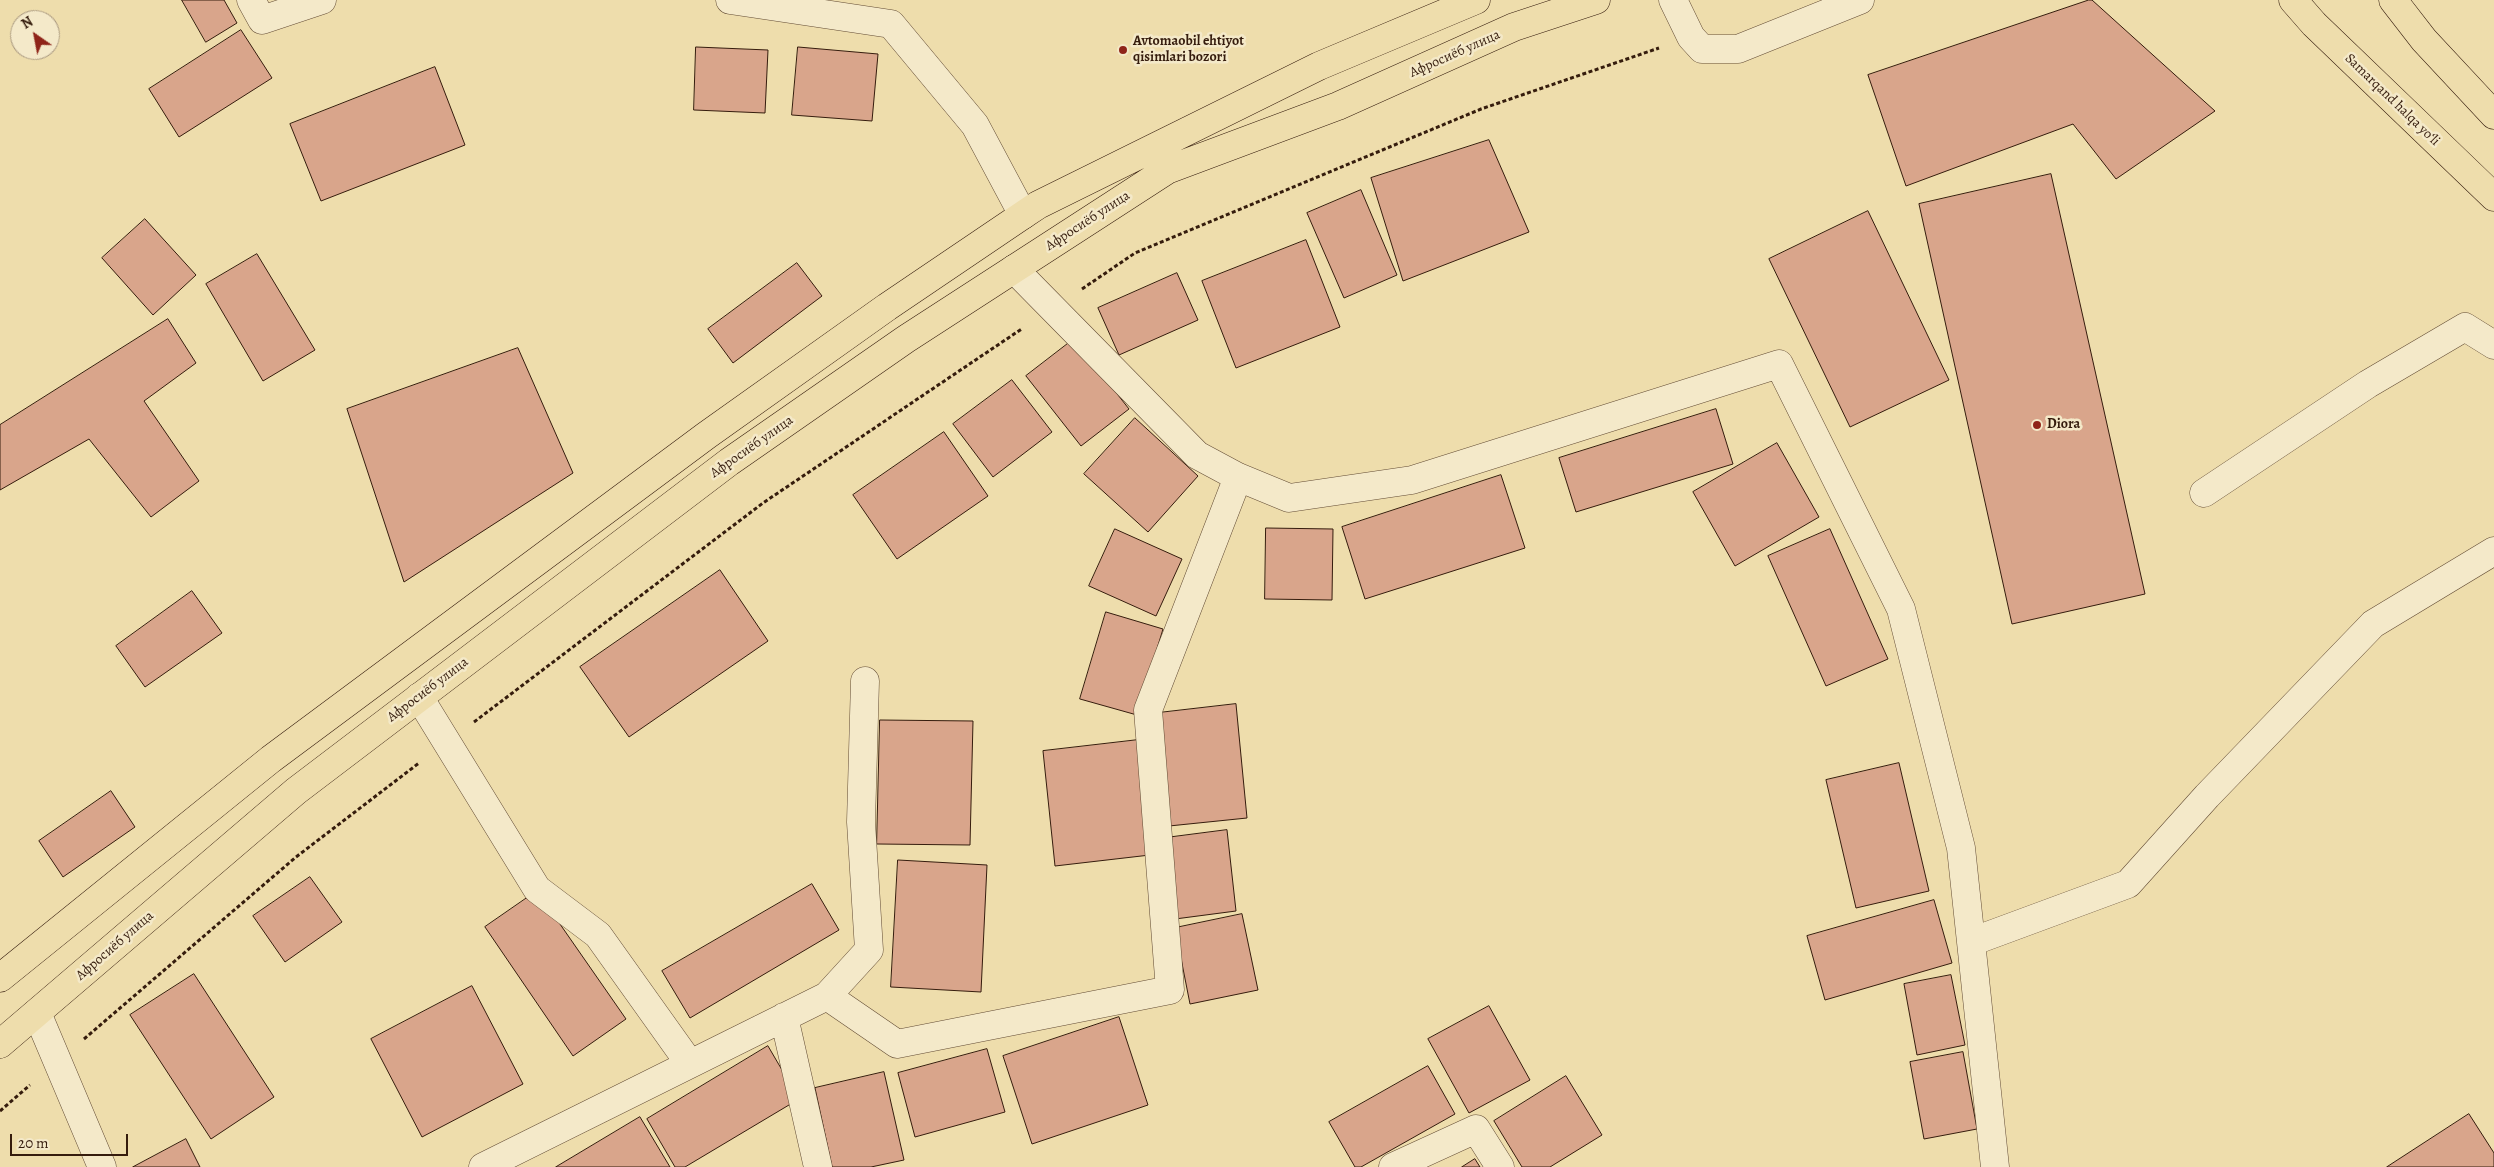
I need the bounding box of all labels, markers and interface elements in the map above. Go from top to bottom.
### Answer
north arrow [10,10,60,60]
text: N [18,12,37,34]
street label: Афросиёб улица [1407,27,1503,81]
place label: Avtomaobil ehtiyot qisimlari bozori [1133,34,1244,66]
marker: Avtomaobil ehtiyot qisimlari bozori [1117,44,1129,56]
street label: Samarqand halqa yoʻli [2341,50,2443,150]
street label: Афросиёб улица [1043,187,1133,255]
street label: Афросиёб улица [707,412,797,482]
place label: Diora [2047,417,2080,433]
marker: Diora [2031,419,2043,431]
street label: Афросиёб улица [384,654,472,726]
street label: Афросиёб улица [73,908,157,984]
scale bar [12,1124,130,1156]
text: 20 m [18,1133,49,1153]

